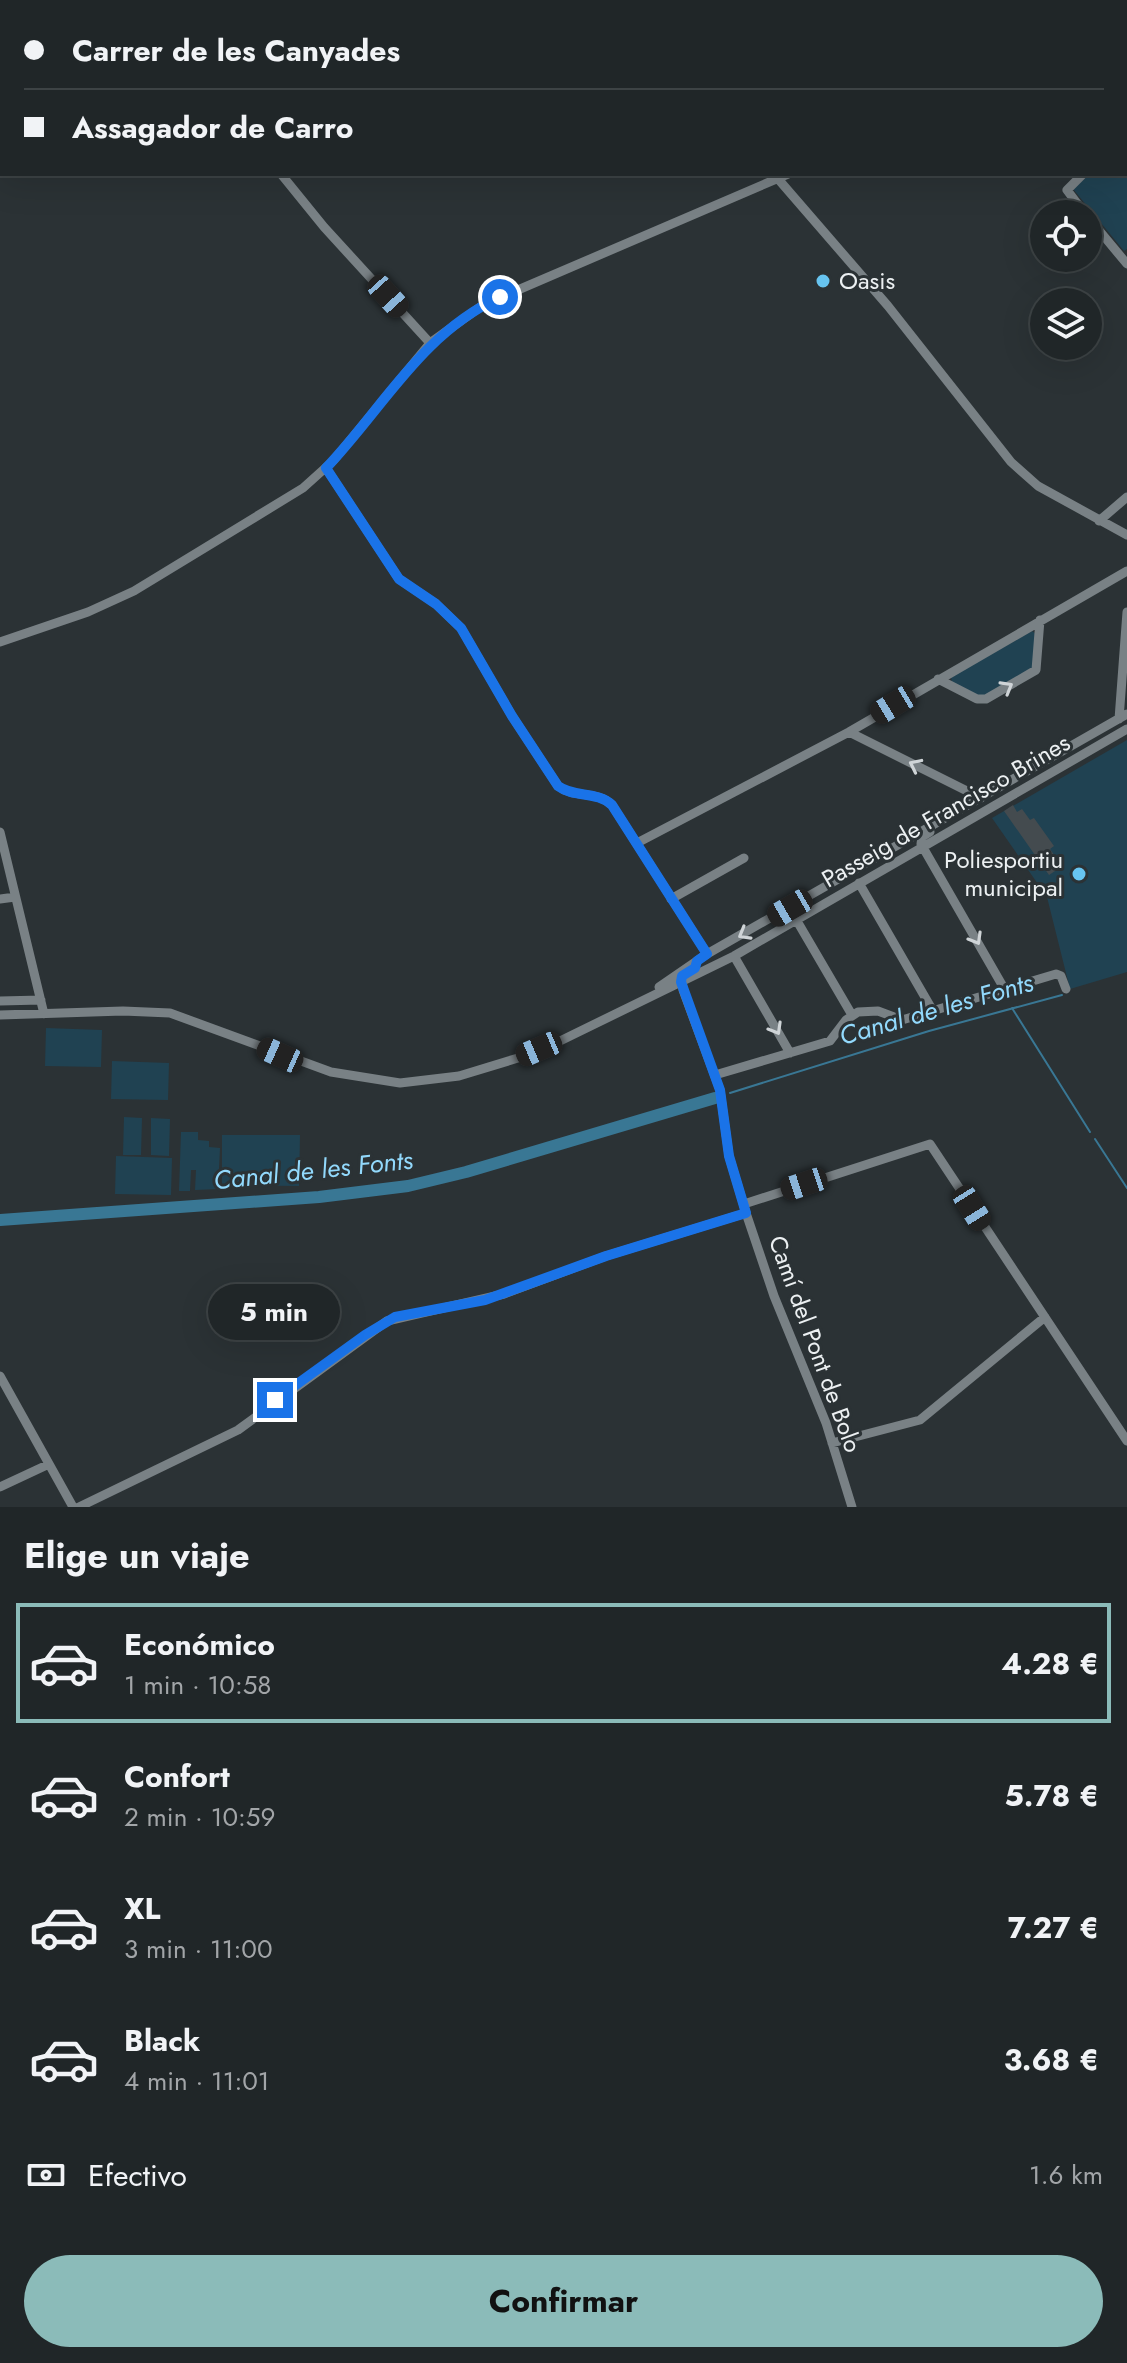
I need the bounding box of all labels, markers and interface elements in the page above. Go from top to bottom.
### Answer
text: Carrer de les Canyades [72,29,400,72]
text: Assagador de Carro [72,106,353,149]
map controls [1030,200,1102,360]
button: locate [1030,200,1102,272]
place label: Oasis [839,263,895,298]
car [363,270,413,322]
marker: Oasis [814,272,832,290]
route start [482,279,518,315]
button: layers [1030,288,1102,360]
one-way arrow [998,681,1013,697]
car [866,682,920,728]
street label: Passeig de Francisco Brines [815,725,1076,896]
one-way arrow [909,758,923,774]
place label: Poliesportiu municipal [944,842,1063,905]
marker: Poliesportiu municipal [1070,865,1088,883]
car [763,886,817,930]
one-way arrow [738,924,752,940]
one-way arrow [966,930,982,945]
water label: Canal de les Fonts [835,963,1038,1055]
one-way arrow [766,1020,782,1035]
car [512,1029,566,1069]
car [253,1034,307,1076]
water label: Canal de les Fonts [212,1141,415,1199]
car [777,1165,831,1203]
car [949,1181,995,1235]
street label: Camí del Pont de Bolo [760,1231,871,1457]
callout: 5 min [209,1284,341,1340]
text: 5 min [240,1293,308,1331]
route end [257,1382,293,1418]
text: Elige un viaje [24,1529,250,1581]
text: Económico [124,1623,275,1666]
icon: car [28,1627,100,1699]
text: 4.28 € [1001,1642,1099,1685]
text: 1 min · 10:58 [124,1666,272,1704]
text: Confort [124,1755,230,1798]
icon: car [28,1759,100,1831]
text: 5.78 € [1004,1774,1099,1817]
text: 2 min · 10:59 [124,1798,275,1836]
text: XL [124,1887,160,1930]
icon: car [28,1891,100,1963]
text: 7.27 € [1008,1906,1099,1949]
text: 3 min · 11:00 [124,1930,273,1968]
text: Black [124,2019,200,2062]
icon: car [28,2023,100,2095]
text: 3.68 € [1004,2038,1099,2081]
text: 4 min · 11:01 [124,2062,270,2100]
icon: cash [24,2153,68,2197]
text: Efectivo [88,2154,187,2197]
text: 1.6 km [1029,2156,1103,2194]
button: Confirmar [24,2255,1103,2347]

